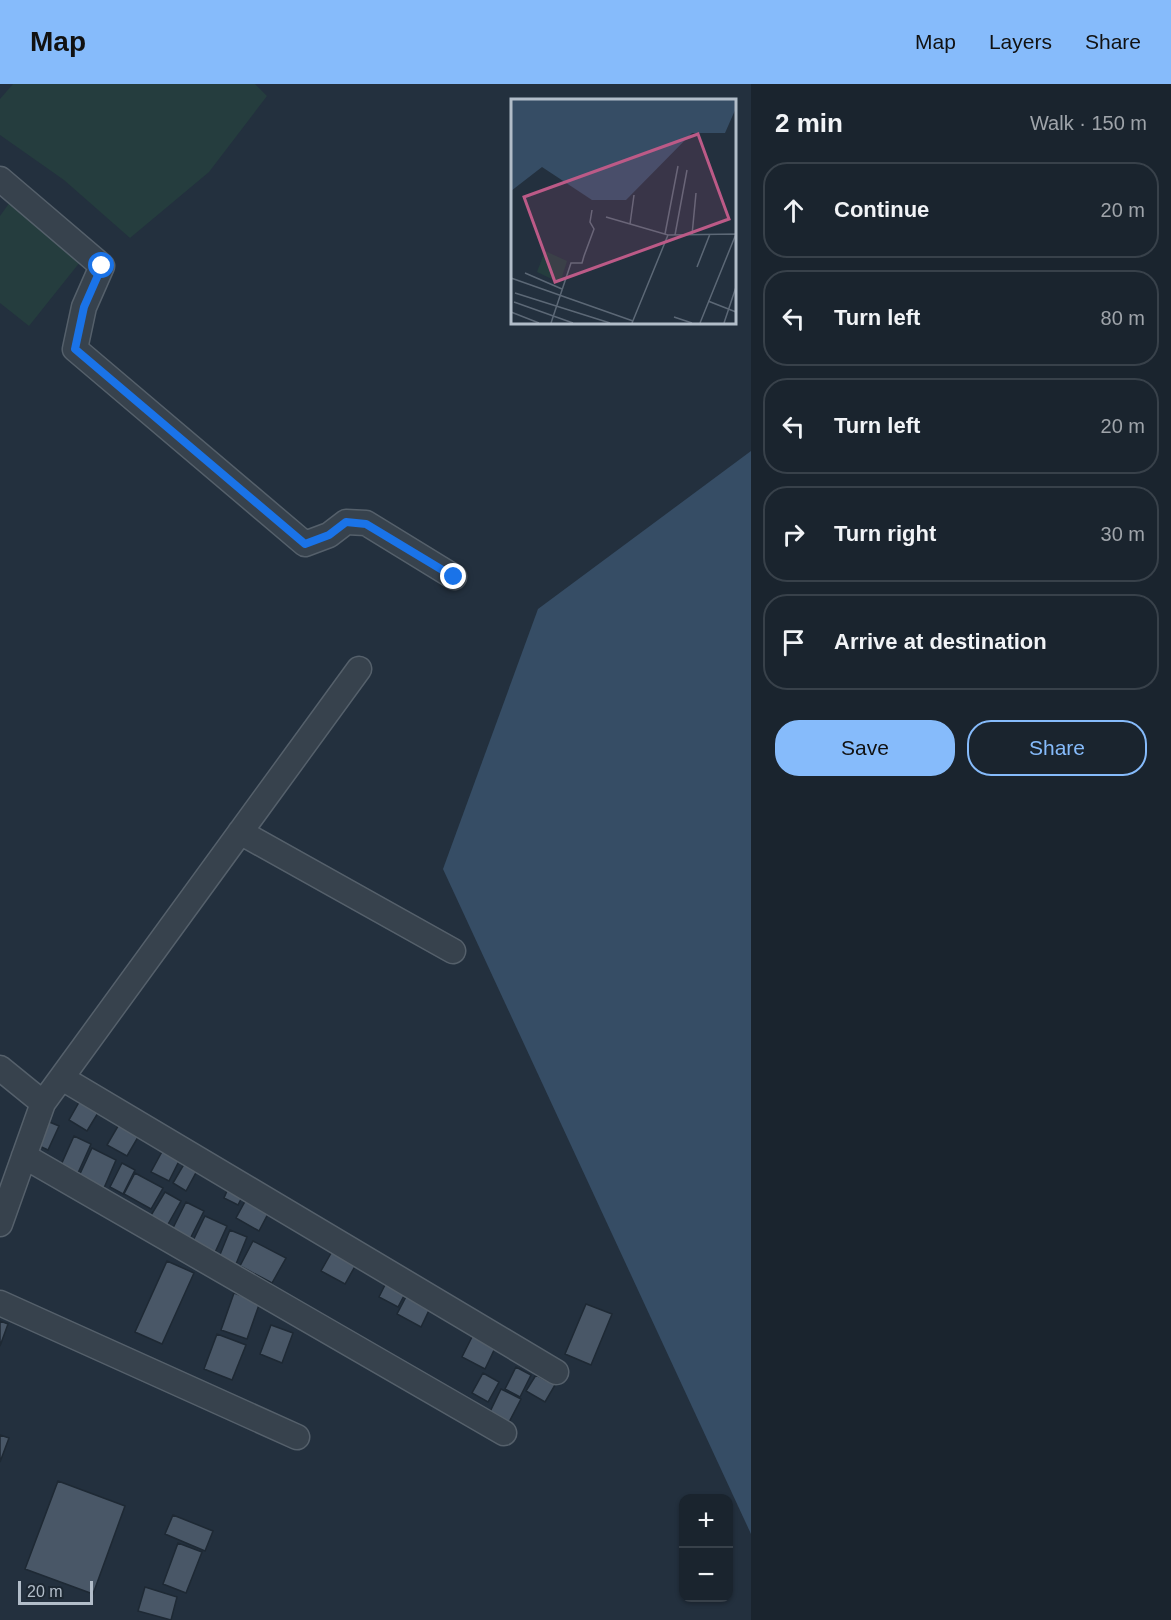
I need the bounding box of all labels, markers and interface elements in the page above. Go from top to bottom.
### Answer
text: Map [30,26,86,57]
text: Map [915,30,956,53]
text: Layers [989,30,1052,53]
text: Share [1085,30,1141,53]
inset map [511,99,736,324]
text: 2 min [775,108,843,138]
text: Walk · 150 m [1030,112,1147,134]
icon: ahead [777,194,810,227]
text: Continue [834,197,929,222]
text: 20 m [1101,199,1145,221]
route start [88,252,114,278]
icon: left [777,302,810,335]
text: Turn left [834,305,920,330]
text: 80 m [1101,307,1145,329]
icon: left [777,410,810,443]
text: Turn left [834,413,920,438]
text: 20 m [1101,415,1145,437]
icon: right [777,518,810,551]
text: Turn right [834,521,936,546]
text: 30 m [1101,523,1145,545]
route end [440,563,466,589]
icon: arrive [777,626,810,659]
text: Arrive at destination [834,629,1047,654]
button: Save [775,720,955,776]
button: Share [967,720,1147,776]
map controls [679,1494,733,1602]
button: + [679,1494,733,1548]
button: − [679,1548,733,1602]
scale bar [18,1578,93,1606]
text: 20 m [27,1583,63,1600]

